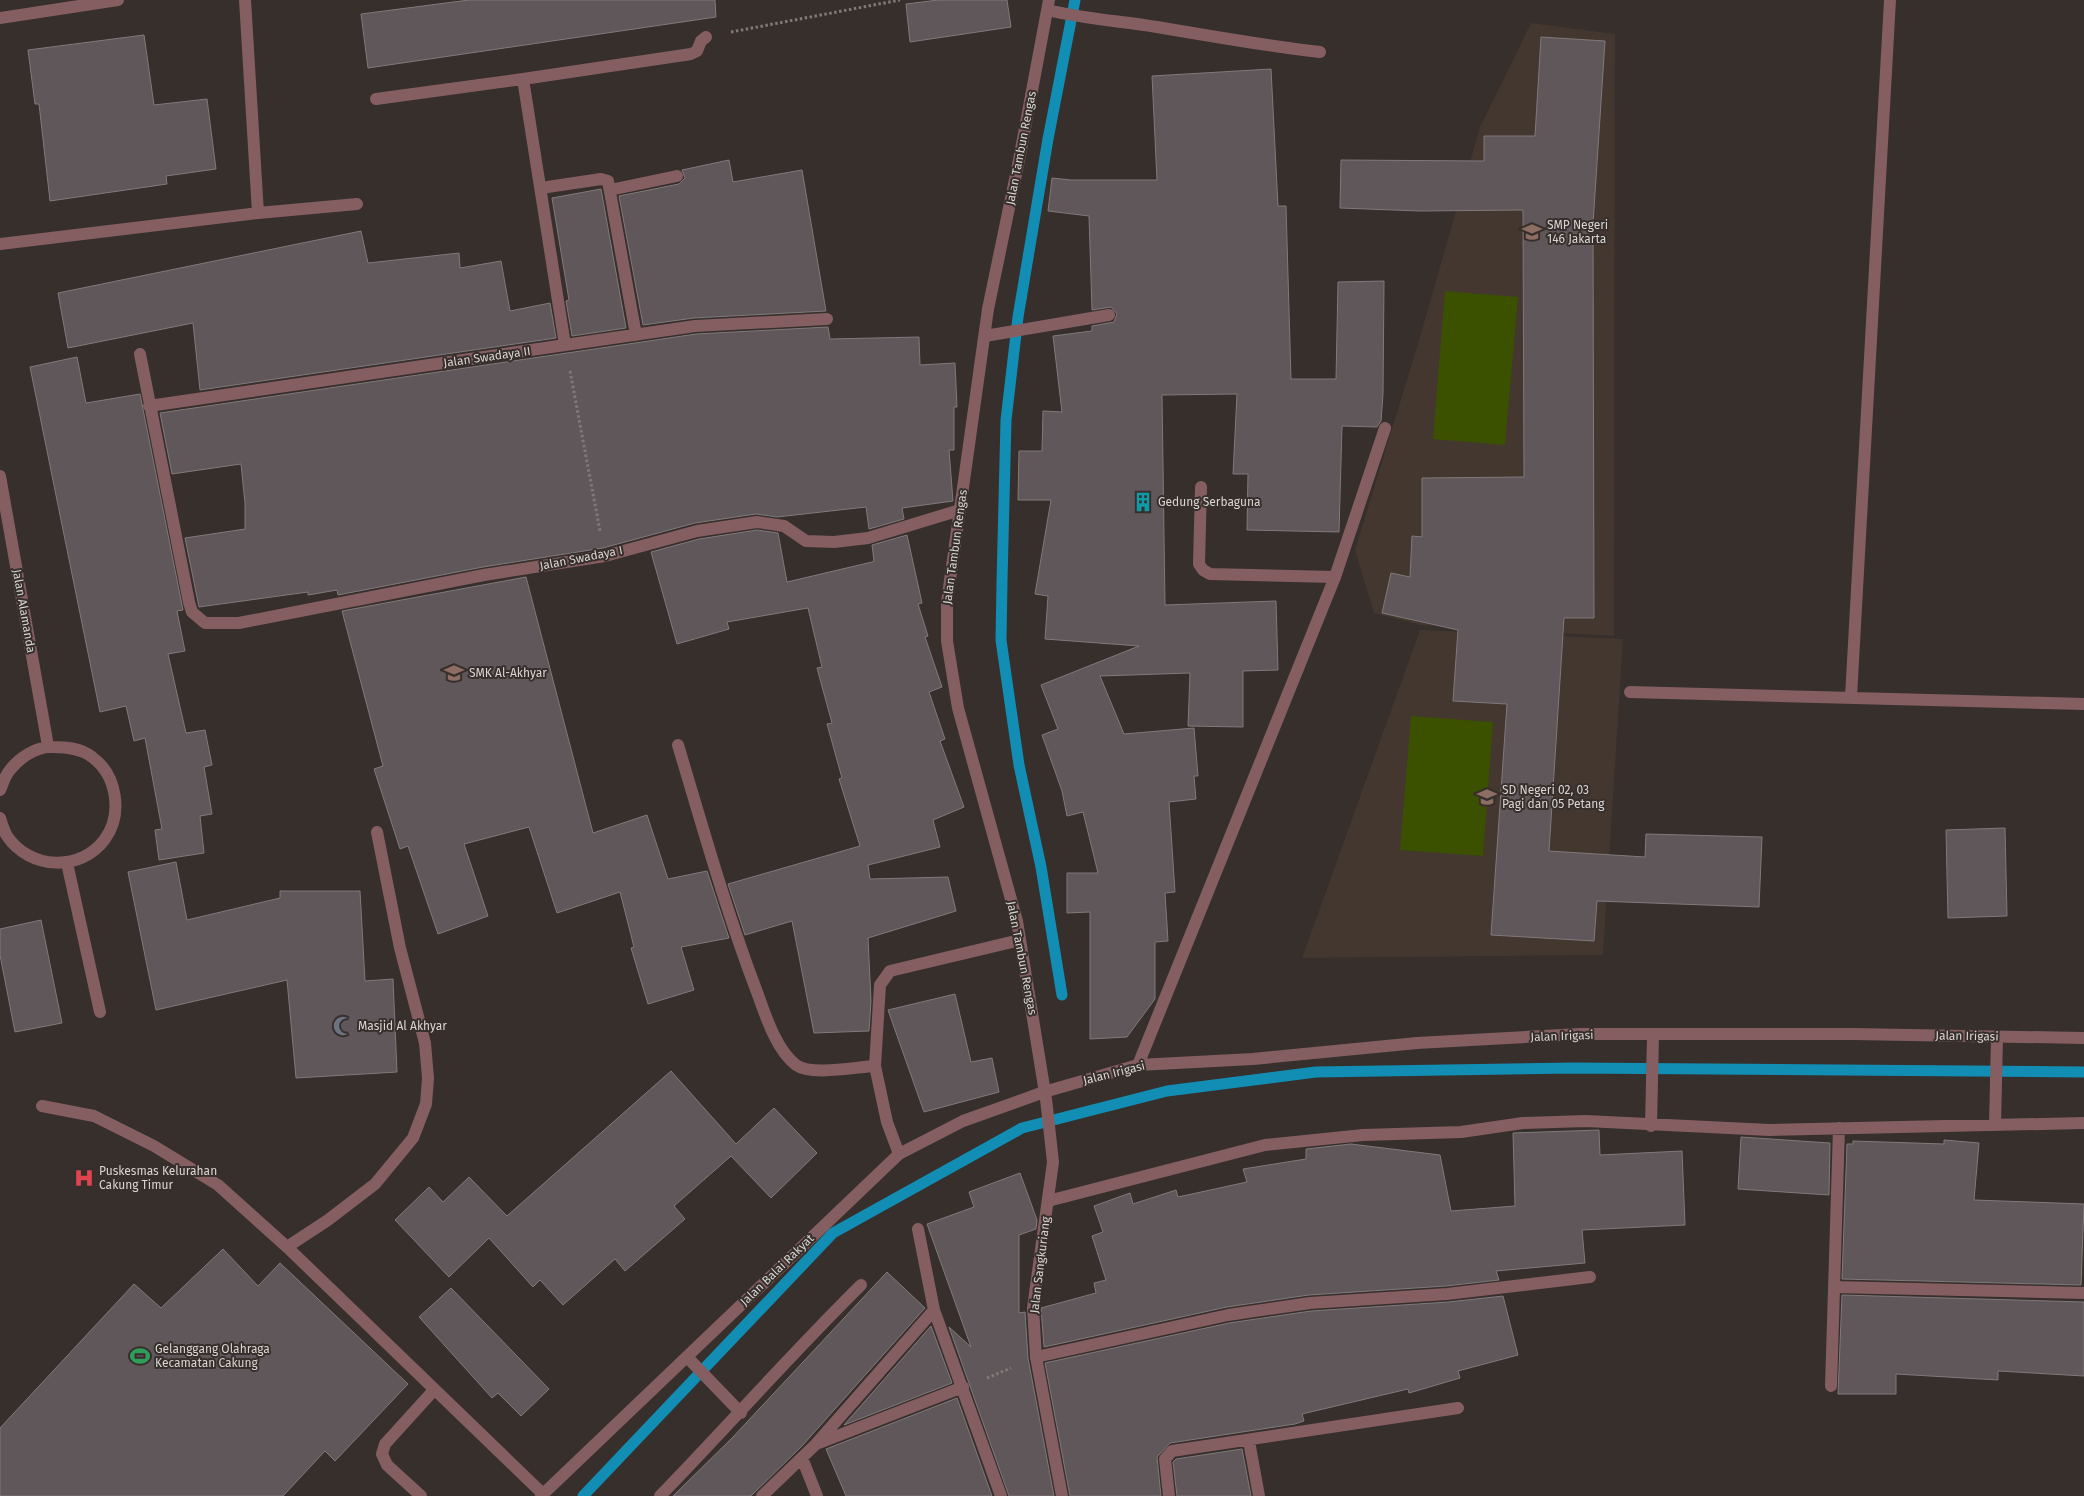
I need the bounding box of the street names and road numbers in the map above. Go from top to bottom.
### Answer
street label: Jalan Tambun Rengas [1003,90,1039,206]
street label: Jalan Swadaya II [443,344,531,370]
street label: Jalan Tambun Rengas [940,488,970,605]
street label: Jalan Swadaya I [538,543,624,573]
street label: Jalan Alamanda [10,568,38,654]
street label: Jalan Tambun Rengas [1004,900,1040,1016]
street label: Jalan Irigasi [1530,1028,1594,1044]
street label: Jalan Irigasi [1935,1028,1999,1044]
street label: Jalan Irigasi [1082,1059,1146,1087]
street label: Jalan Sangkuriang [1027,1215,1053,1314]
street label: Jalan Balai Rakyat [737,1231,817,1309]

